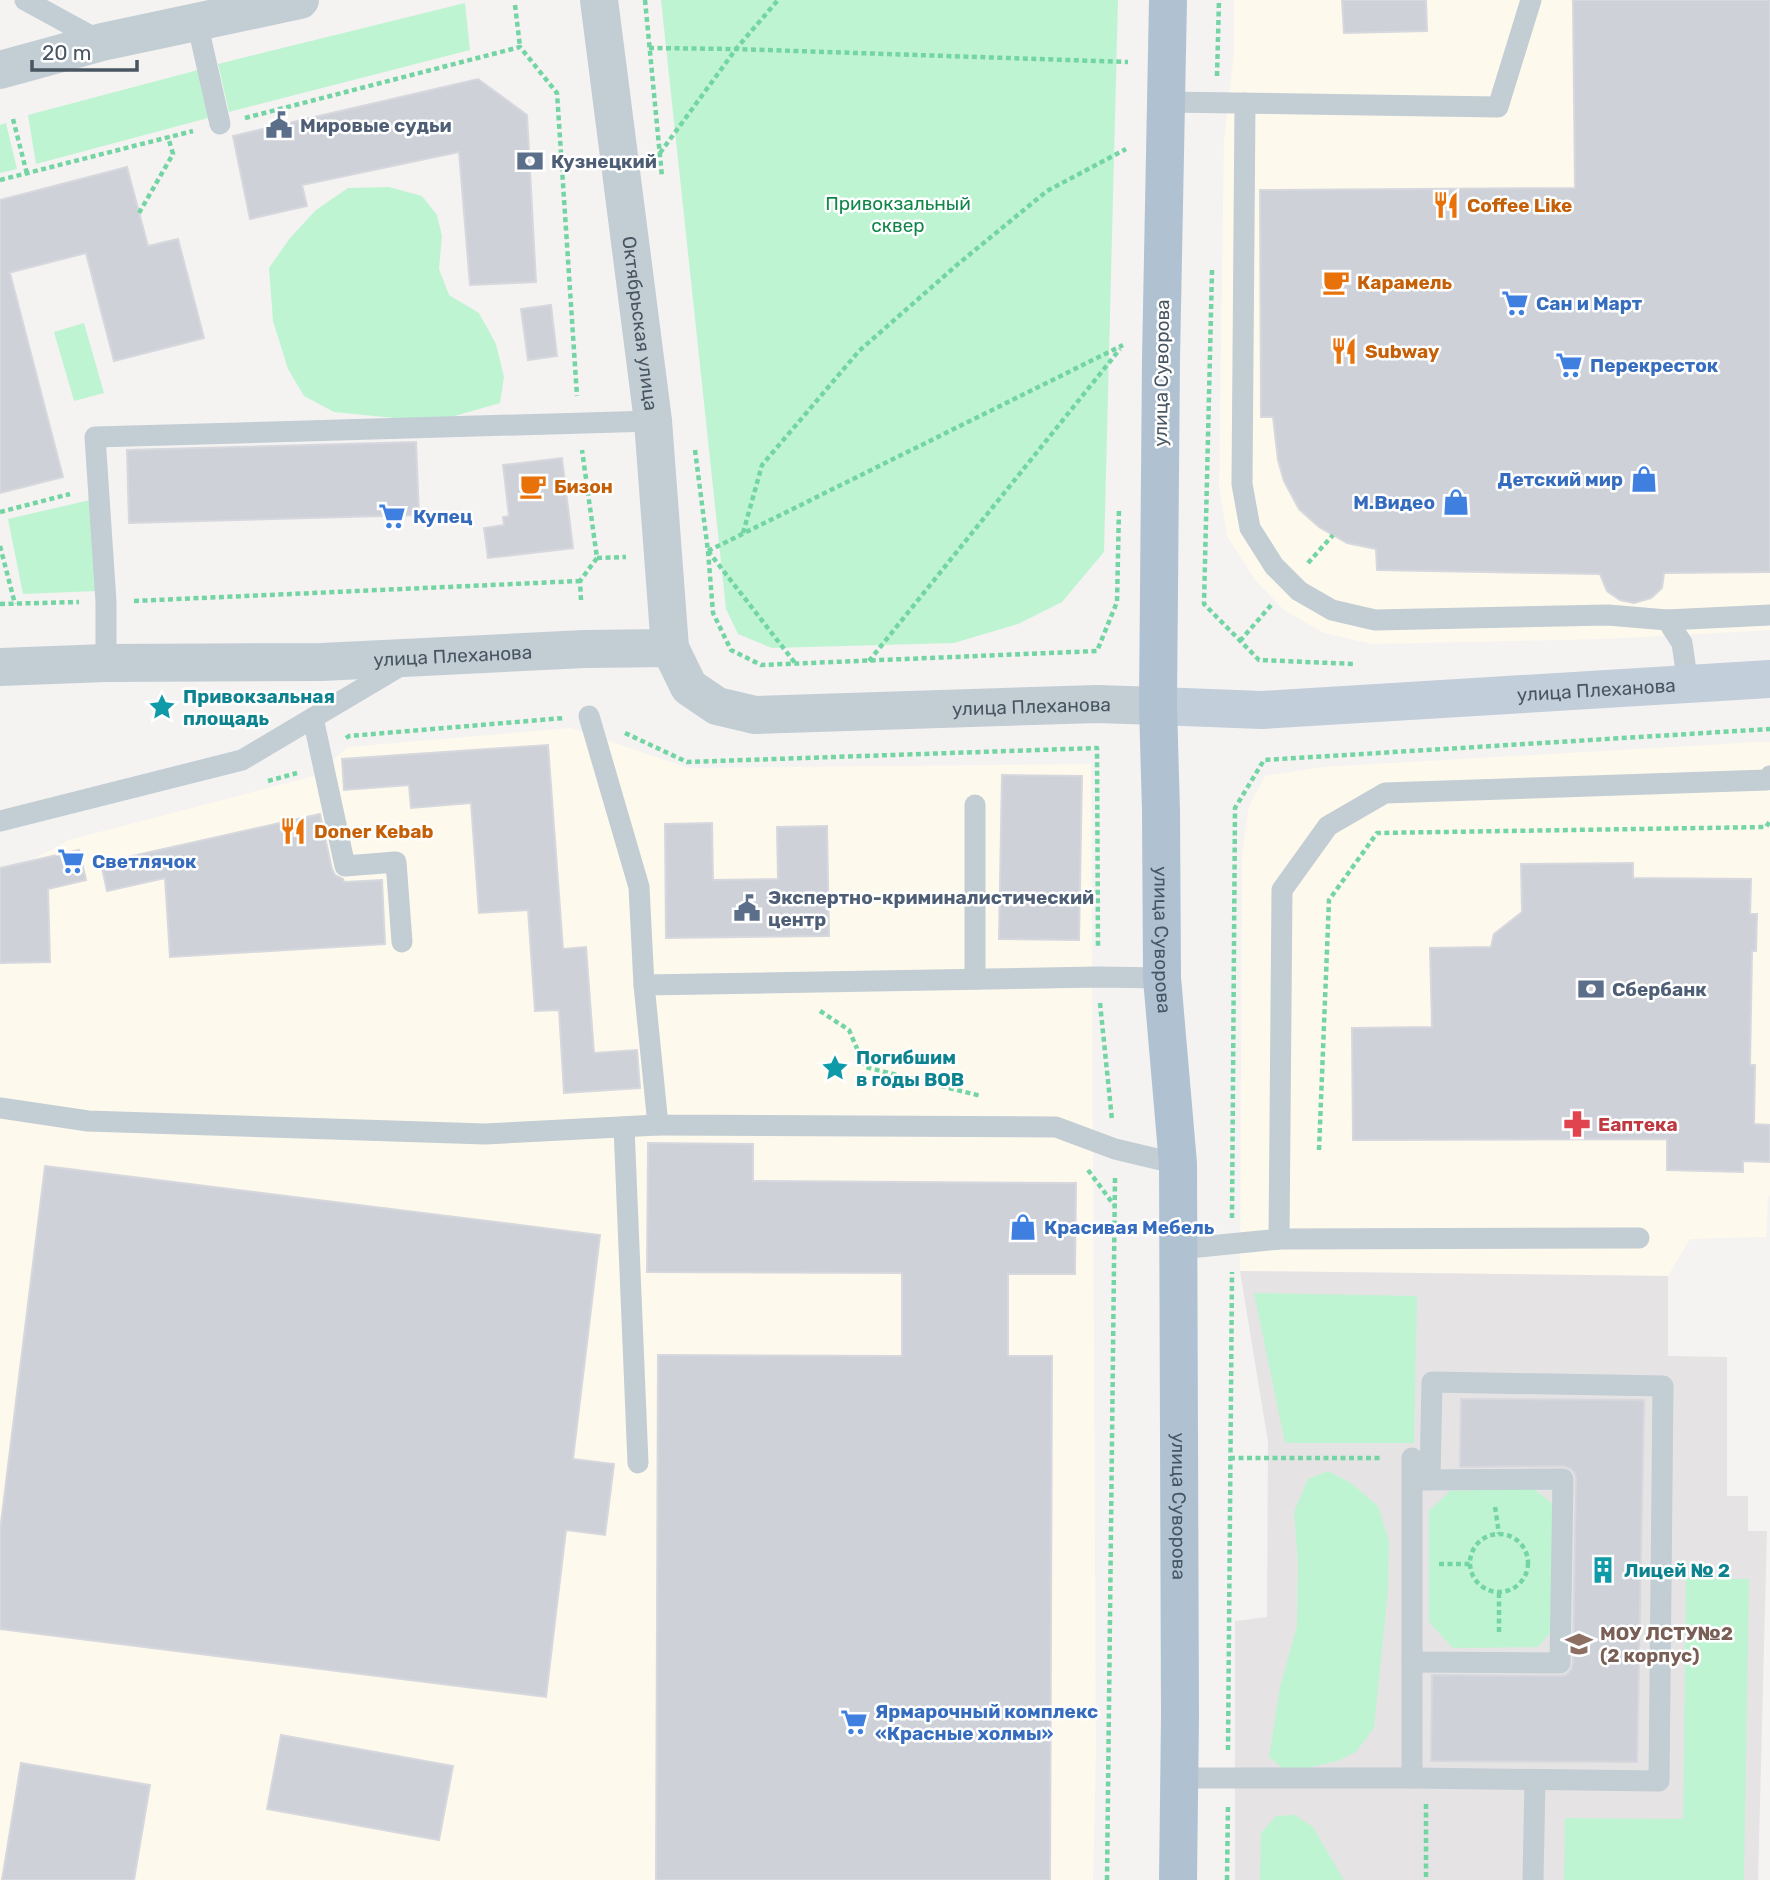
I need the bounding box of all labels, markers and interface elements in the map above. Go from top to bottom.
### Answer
scale bar [32,28,136,72]
text: 20 m [42,40,91,65]
public building icon: Мировые судьи [264,110,294,140]
place label: Мировые судьи [300,114,452,137]
bank icon: Кузнецкий [515,146,545,176]
place label: Кузнецкий [551,150,657,173]
restaurant icon: Coffee Like [1431,190,1461,220]
park label: Привокзальный сквер [825,192,971,237]
place label: Coffee Like [1467,194,1572,217]
street label: Октябрьская улица [617,235,663,412]
cafe icon: Карамель [1321,267,1351,297]
place label: Карамель [1357,271,1453,294]
supermarket icon: Сан и Март [1500,288,1530,318]
place label: Сан и Март [1536,292,1643,315]
street label: улица Суворова [1149,299,1174,447]
restaurant icon: Subway [1329,336,1359,366]
place label: Subway [1365,340,1440,363]
supermarket icon: Перекресток [1554,350,1584,380]
place label: Перекресток [1590,354,1719,377]
shop icon: Детский мир [1629,464,1659,494]
place label: Детский мир [1498,468,1623,491]
cafe icon: Бизон [518,471,548,501]
place label: Бизон [554,475,613,498]
shop icon: М.Видео [1441,487,1471,517]
place label: М.Видео [1353,491,1435,514]
supermarket icon: Купец [377,501,407,531]
place label: Купец [413,505,473,528]
street label: улица Плеханова [373,641,533,671]
street label: улица Плеханова [1516,674,1676,706]
place label: Привокзальная площадь [183,685,335,730]
place icon: Привокзальная площадь [147,692,177,722]
street label: улица Плеханова [952,693,1111,721]
restaurant icon: Doner Kebab [278,816,308,846]
place label: Doner Kebab [314,820,434,843]
supermarket icon: Светлячок [56,846,86,876]
place label: Светлячок [92,850,197,873]
street label: улица Суворова [1149,866,1176,1014]
place label: Экспертно-криминалистический центр [768,886,1094,931]
public building icon: Экспертно-криминалистический центр [732,893,762,923]
bank icon: Сбербанк [1576,974,1606,1004]
place label: Сбербанк [1612,978,1707,1001]
place label: Погибшим в годы ВОВ [856,1046,964,1091]
place icon: Погибшим в годы ВОВ [820,1053,850,1083]
pharmacy icon: Еаптека [1562,1109,1592,1139]
place label: Еаптека [1598,1113,1678,1136]
shop icon: Красивая Мебель [1008,1212,1038,1242]
place label: Красивая Мебель [1044,1216,1215,1239]
street label: улица Суворова [1167,1432,1191,1580]
building icon: Лицей № 2 [1588,1555,1618,1585]
place label: Лицей № 2 [1624,1559,1730,1582]
place label: МОУ ЛСТУ№2 (2 корпус) [1600,1622,1733,1667]
school or university icon: МОУ ЛСТУ№2 (2 корпус) [1564,1629,1594,1659]
place label: Ярмарочный комплекс «Красные холмы» [875,1700,1098,1745]
supermarket icon: Ярмарочный комплекс «Красные холмы» [839,1707,869,1737]

